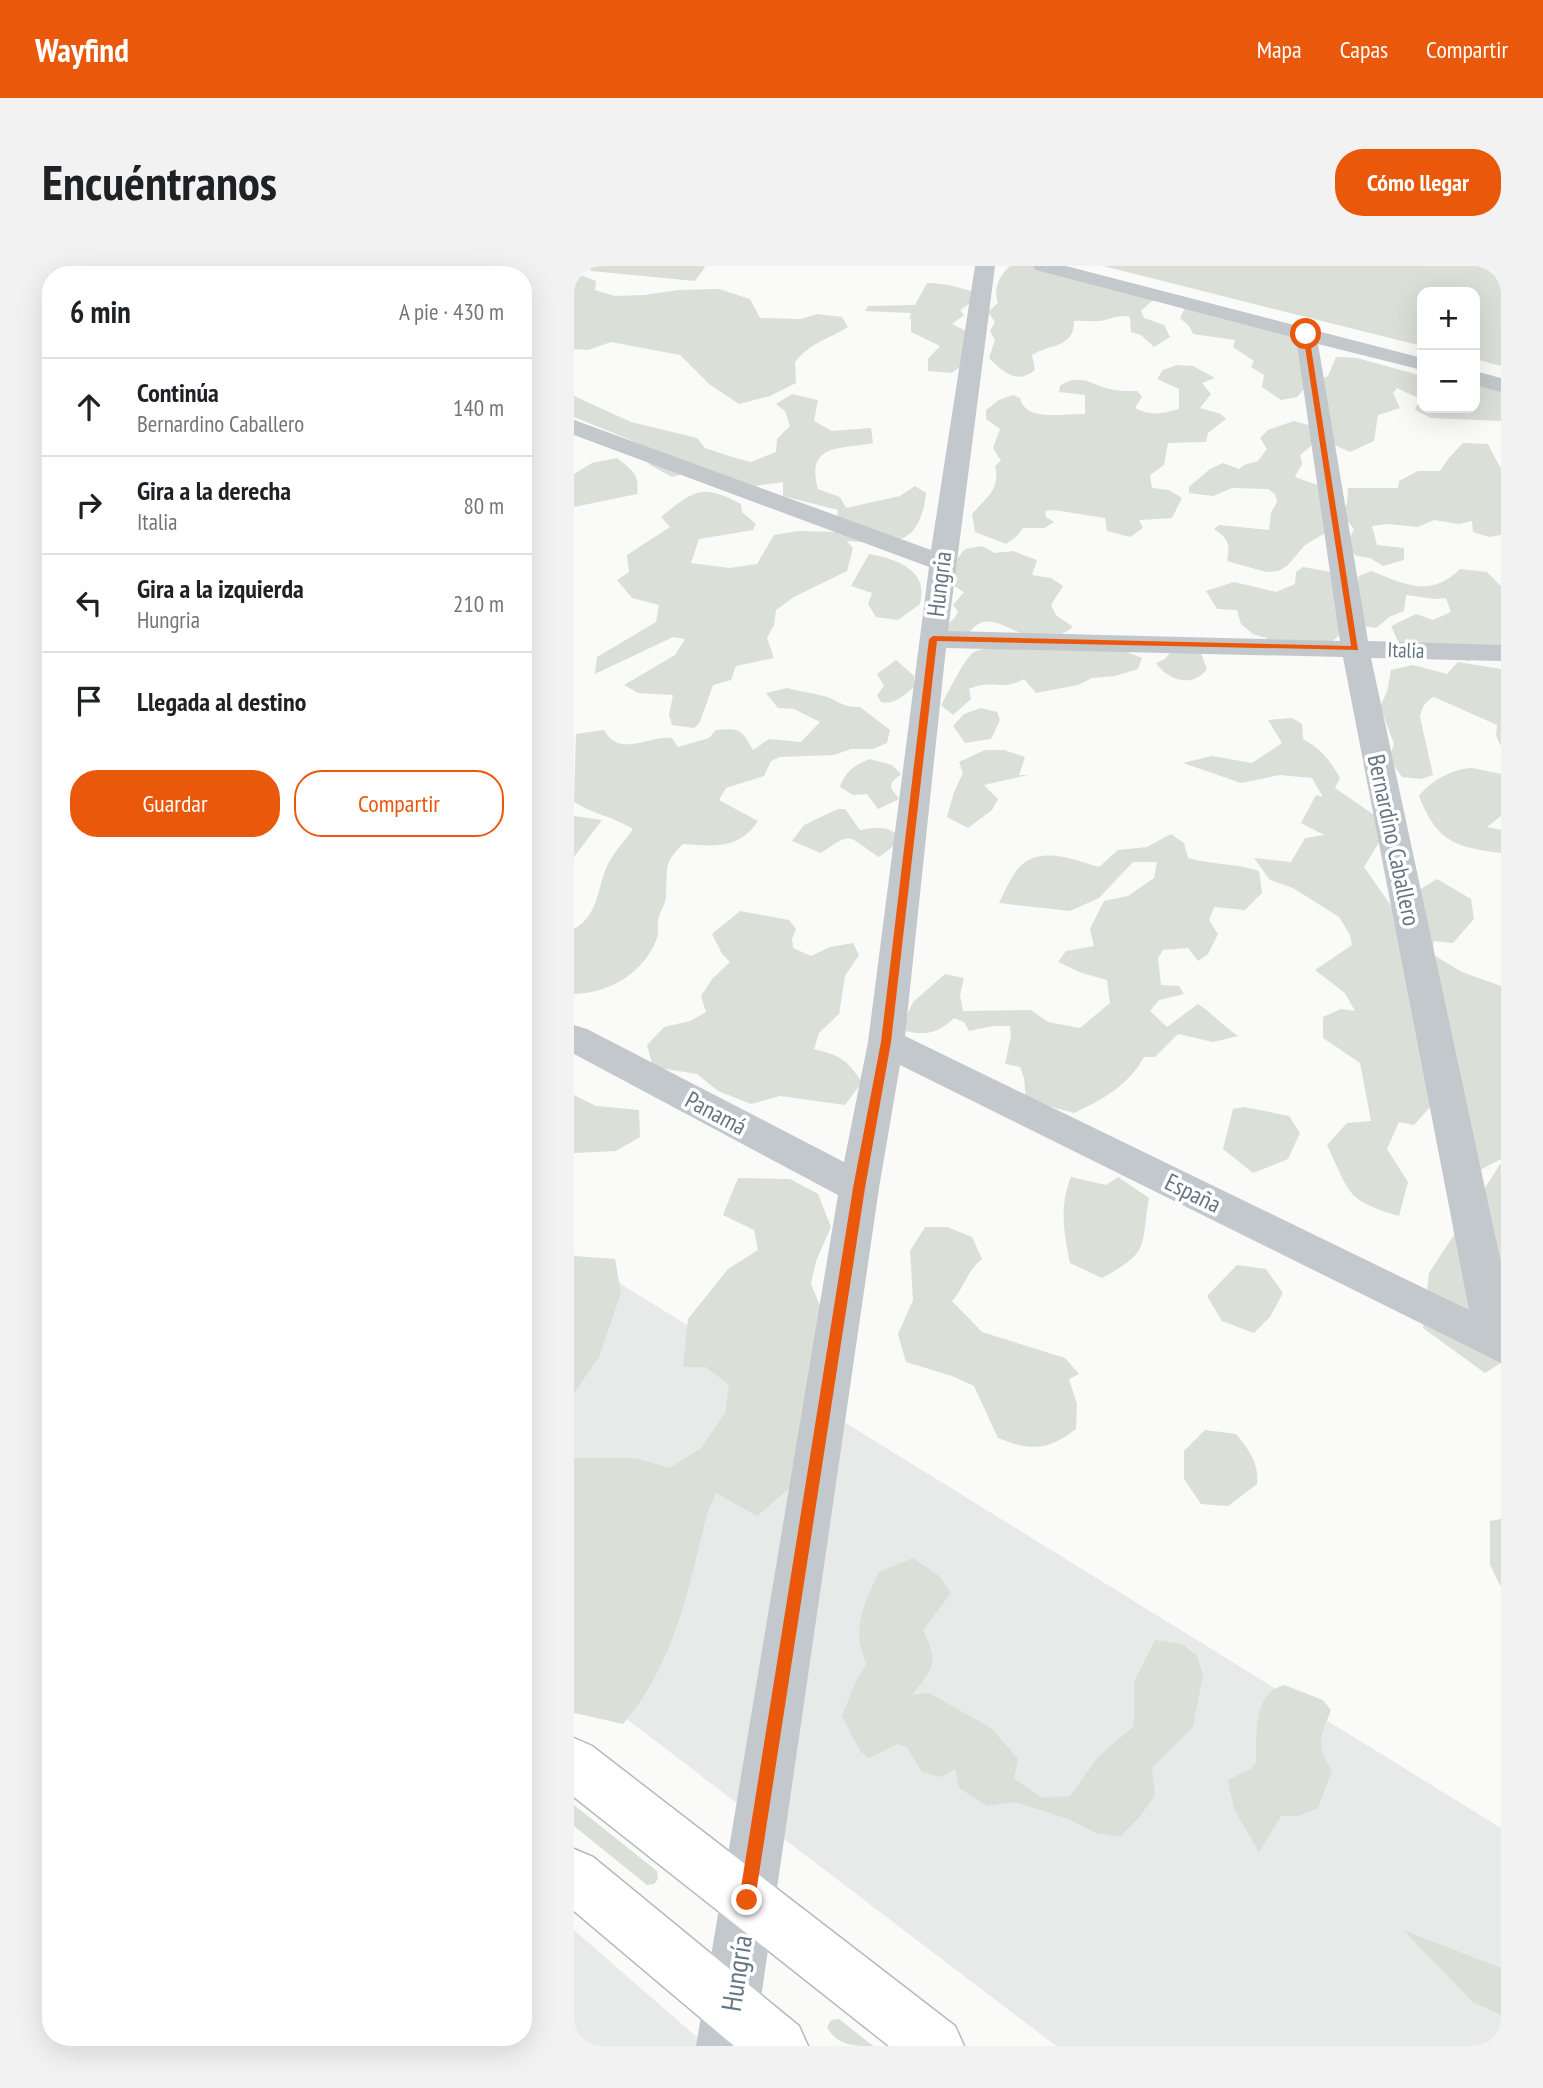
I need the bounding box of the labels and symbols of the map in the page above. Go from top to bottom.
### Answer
route start [1290,318,1321,349]
street label: Hungria [920,550,958,618]
street label: Italia [1387,636,1425,664]
street label: Bernardino Caballero [1361,751,1427,929]
street label: Panamá [680,1084,752,1142]
street label: España [1160,1166,1226,1220]
route end [731,1884,762,1915]
street label: Hungría [712,1932,760,2014]

